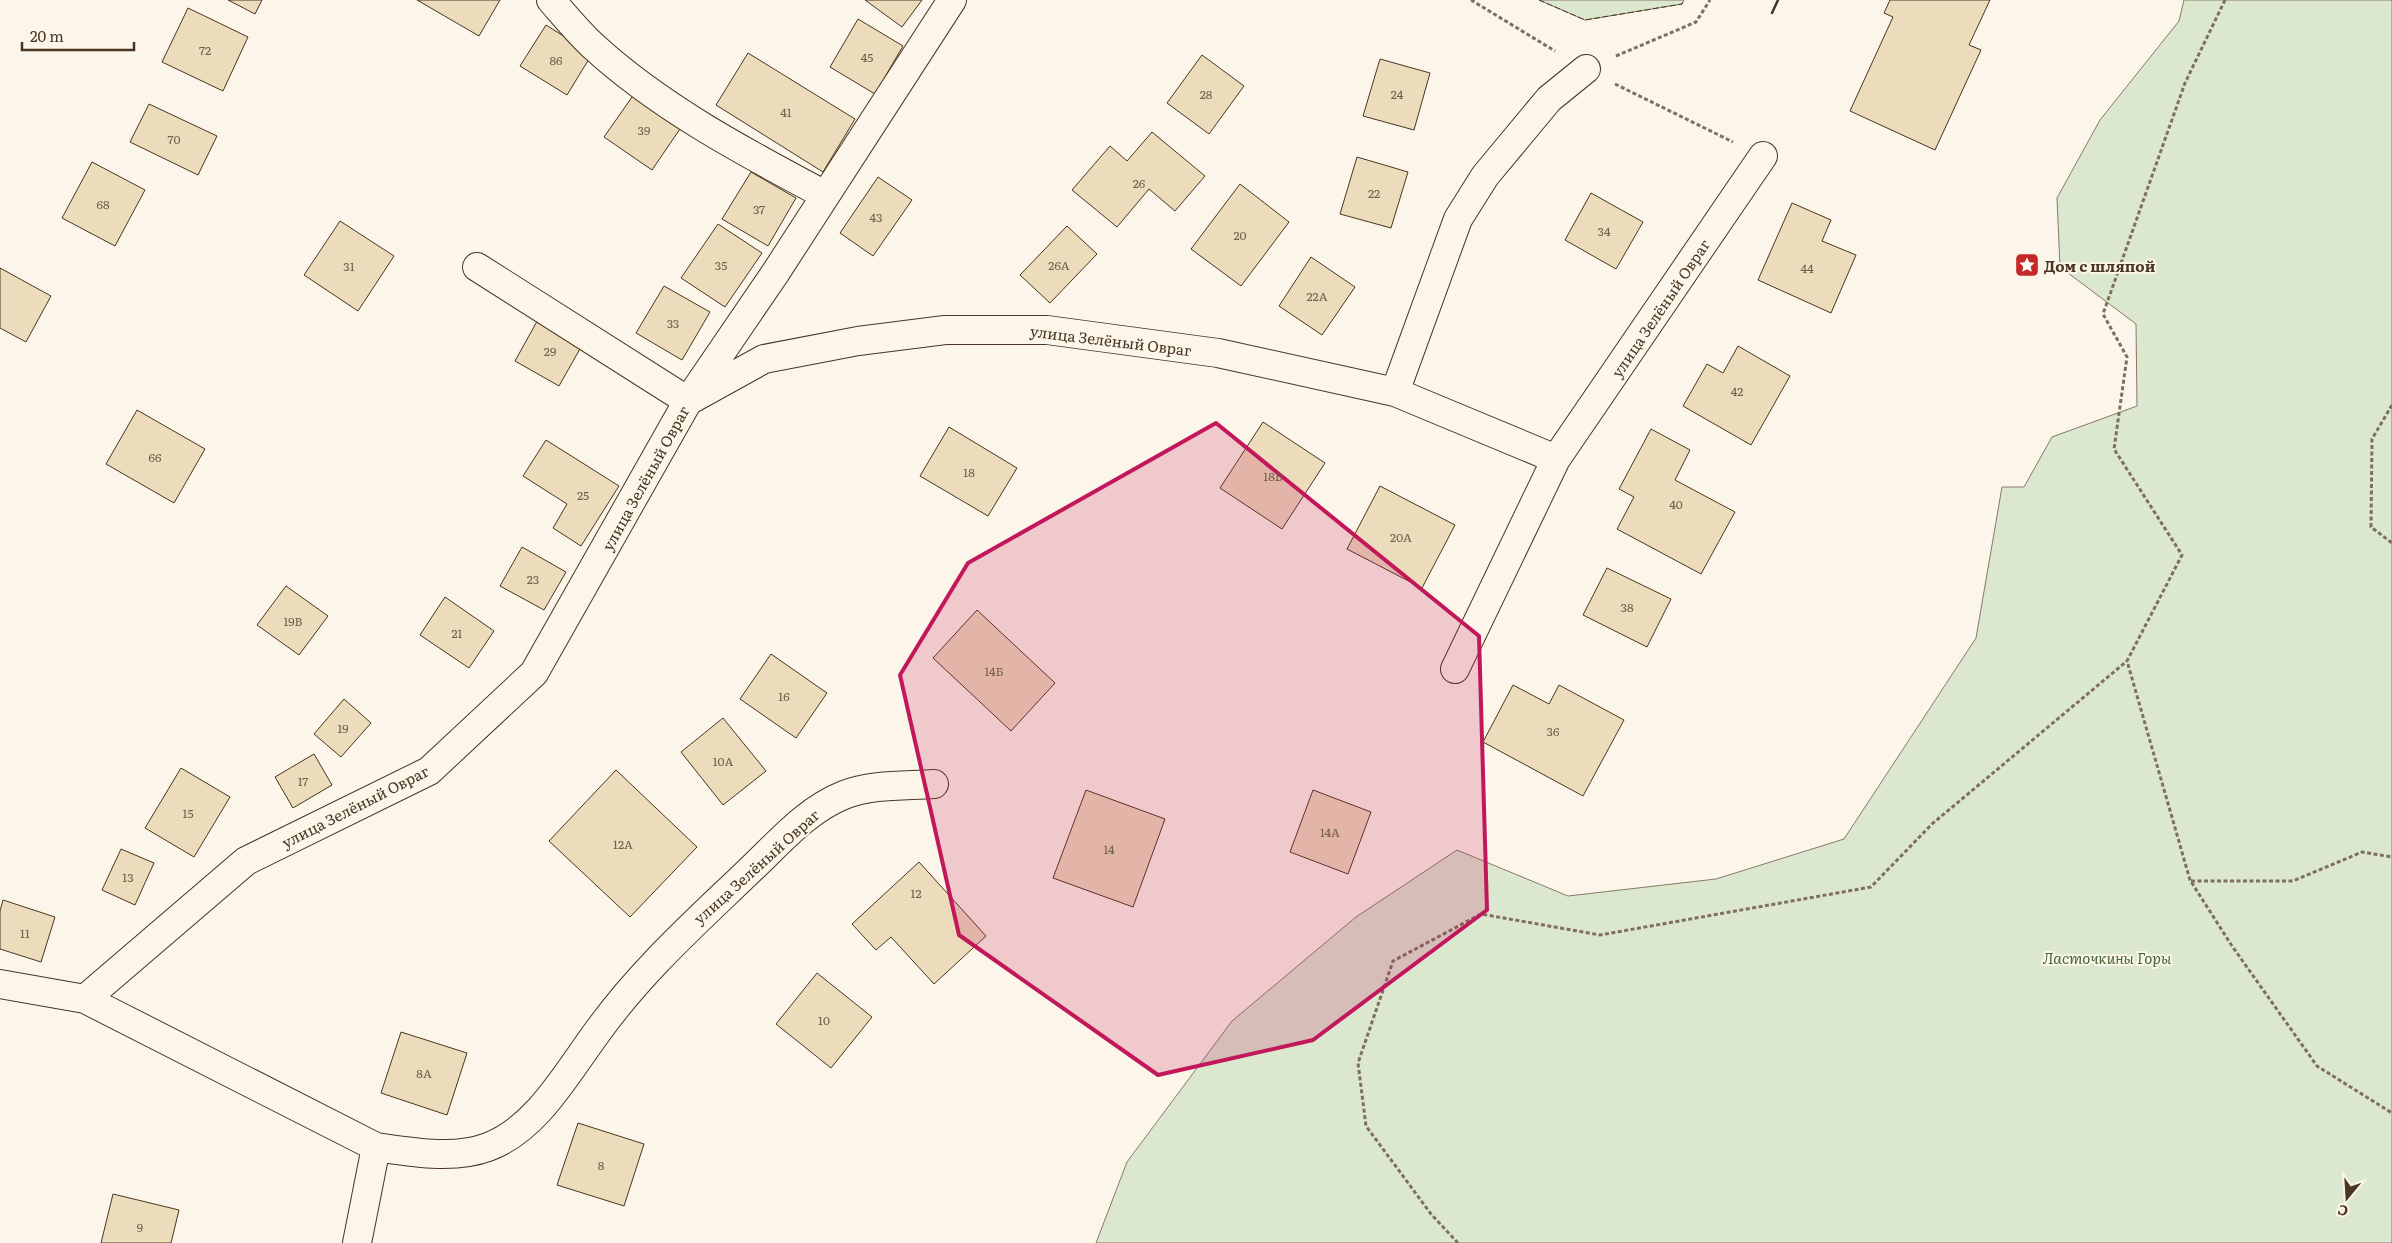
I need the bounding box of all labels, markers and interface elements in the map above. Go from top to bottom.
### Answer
scale bar [22,20,135,52]
text: 20 m [30,24,64,47]
house number: 72 [199,41,211,59]
house number: 45 [861,48,873,66]
house number: 86 [549,51,563,69]
house number: 28 [1200,85,1213,103]
house number: 24 [1391,85,1404,103]
house number: 41 [780,103,792,121]
house number: 39 [638,121,650,139]
house number: 70 [167,130,181,148]
house number: 26 [1133,174,1146,192]
house number: 22 [1368,184,1380,202]
house number: 68 [96,195,110,213]
house number: 37 [753,200,765,218]
house number: 43 [869,208,883,226]
house number: 34 [1597,222,1611,240]
house number: 20 [1233,226,1247,244]
street label: улица Зелёный Овраг [1605,234,1715,382]
place icon: Дом с шляпой [2014,252,2040,278]
place label: Дом с шляпой [2044,254,2156,277]
house number: 35 [715,256,727,274]
house number: 26А [1048,256,1070,274]
house number: 31 [343,257,355,275]
house number: 44 [1800,259,1814,277]
house number: 22А [1307,287,1328,305]
house number: 33 [667,314,679,332]
street label: улица Зелёный Овраг [1029,319,1194,361]
house number: 29 [544,342,556,360]
house number: 42 [1731,382,1743,400]
street label: улица Зелёный Овраг [595,401,695,555]
house number: 66 [149,448,162,466]
house number: 18 [963,463,975,481]
house number: 18Б [1263,467,1283,485]
house number: 25 [577,486,589,504]
house number: 40 [1669,495,1683,513]
house number: 20А [1390,528,1412,546]
house number: 23 [527,570,539,588]
house number: 38 [1620,598,1634,616]
house number: 19В [283,612,303,630]
house number: 21 [452,624,463,642]
house number: 14Б [984,662,1004,680]
house number: 16 [778,687,790,705]
house number: 19 [337,719,349,737]
house number: 36 [1547,722,1560,740]
house number: 10А [713,752,733,770]
street label: улица Зелёный Овраг [277,759,433,853]
house number: 17 [298,772,308,790]
street label: улица Зелёный Овраг [688,803,825,929]
house number: 15 [183,804,193,822]
house number: 14А [1320,823,1340,841]
house number: 12А [613,835,633,853]
house number: 14 [1103,840,1115,858]
house number: 13 [122,868,134,886]
house number: 12 [911,884,921,902]
house number: 11 [20,924,30,942]
park label: Ласточкины Горы [2043,946,2172,969]
house number: 10 [818,1011,830,1029]
house number: 8А [416,1064,432,1082]
house number: 8 [598,1156,605,1174]
north arrow [2322,1173,2372,1223]
text: С [2335,1200,2350,1222]
house number: 9 [137,1218,143,1236]

